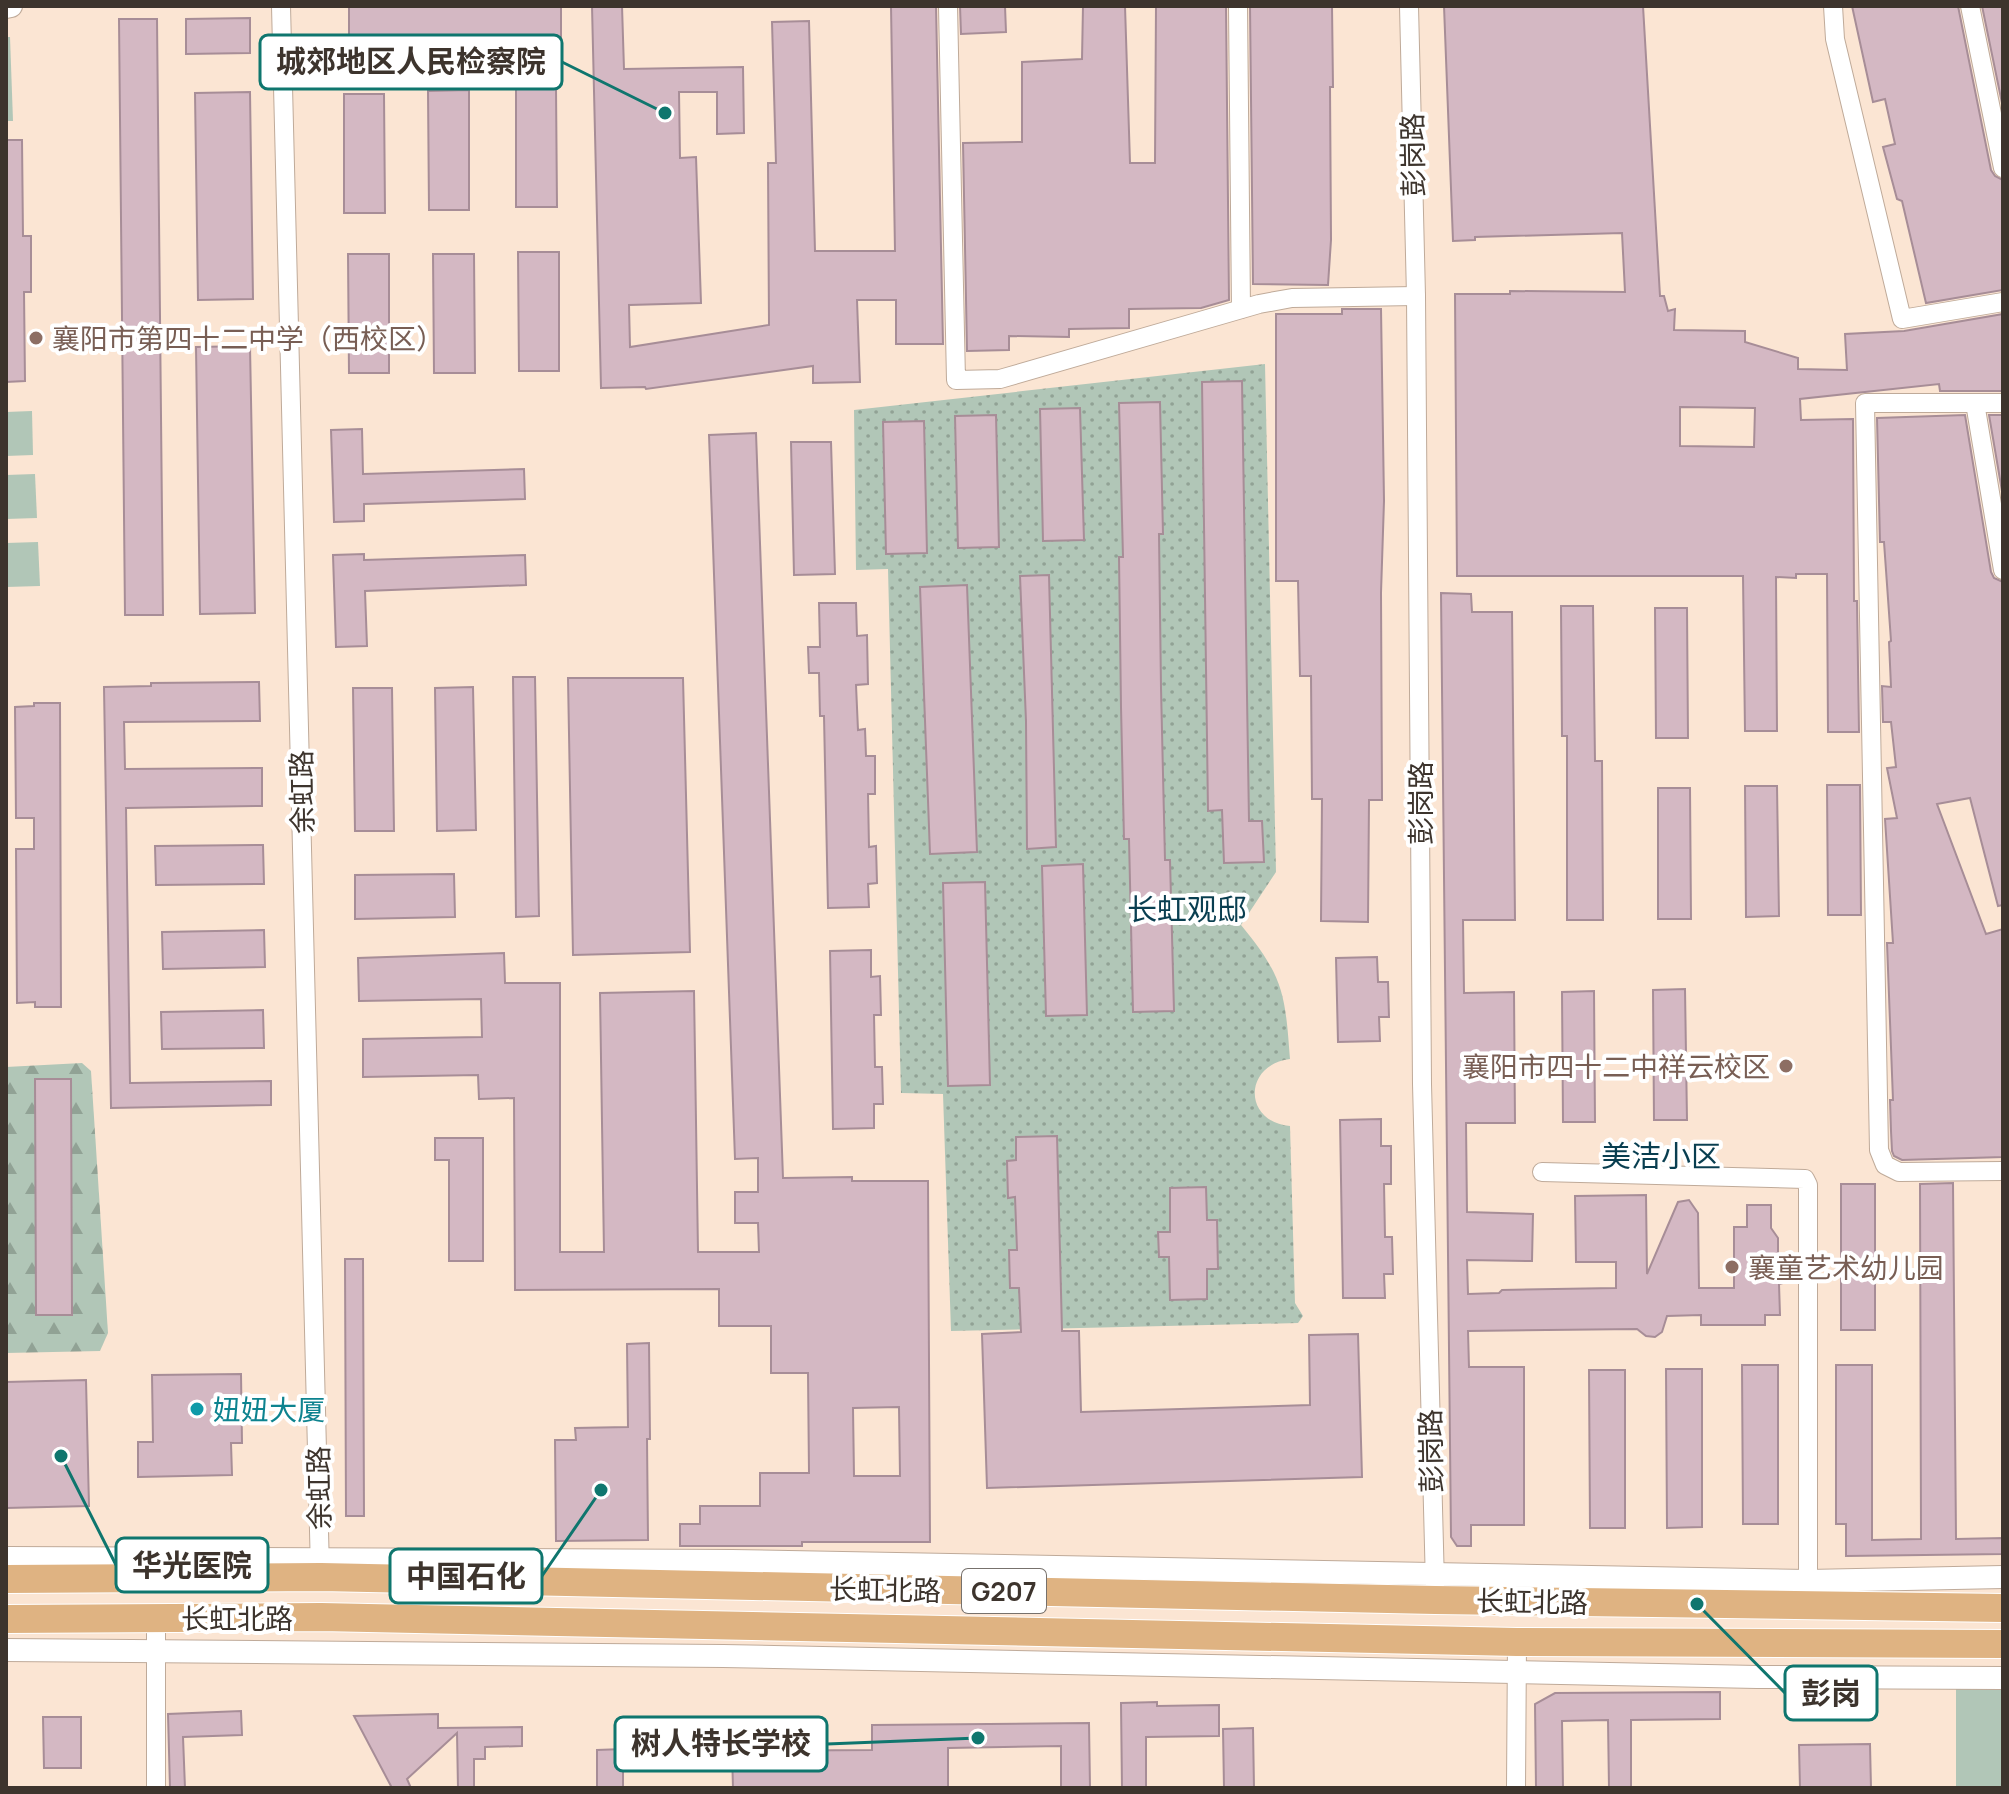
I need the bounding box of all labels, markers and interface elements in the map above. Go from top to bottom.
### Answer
callout: 城郊地区人民检察院 [260,35,562,89]
text: 城郊地区人民检察院 [276,40,546,81]
street label: 彭岗路 [1392,113,1432,197]
place label: 襄阳市第四十二中学（西校区） [52,319,444,357]
marker: 襄阳市第四十二中学（西校区） [27,329,45,347]
street label: 余虹路 [281,750,321,834]
street label: 彭岗路 [1401,761,1439,845]
district label: 长虹观邸 [1127,888,1247,929]
place label: 襄阳市四十二中祥云校区 [1462,1047,1770,1085]
marker: 襄阳市四十二中祥云校区 [1777,1057,1795,1075]
district label: 美洁小区 [1601,1135,1721,1176]
place label: 襄童艺术幼儿园 [1748,1248,1944,1286]
marker: 襄童艺术幼儿园 [1723,1258,1741,1276]
place label: 妞妞大厦 [213,1390,325,1428]
marker: 妞妞大厦 [188,1400,206,1418]
street label: 彭岗路 [1410,1409,1450,1493]
street label: 余虹路 [298,1446,338,1530]
callout: 华光医院 [116,1538,268,1592]
text: 华光医院 [132,1544,252,1585]
callout: 中国石化 [390,1549,542,1603]
text: 中国石化 [406,1555,526,1596]
street label: 长虹北路 [829,1569,941,1609]
road number: G207 [962,1569,1046,1613]
street label: 长虹北路 [1476,1581,1588,1621]
street label: 长虹北路 [181,1599,293,1637]
callout: 彭岗 [1785,1666,1877,1720]
text: 彭岗 [1801,1672,1861,1713]
callout: 树人特长学校 [615,1717,827,1771]
text: 树人特长学校 [631,1722,811,1763]

